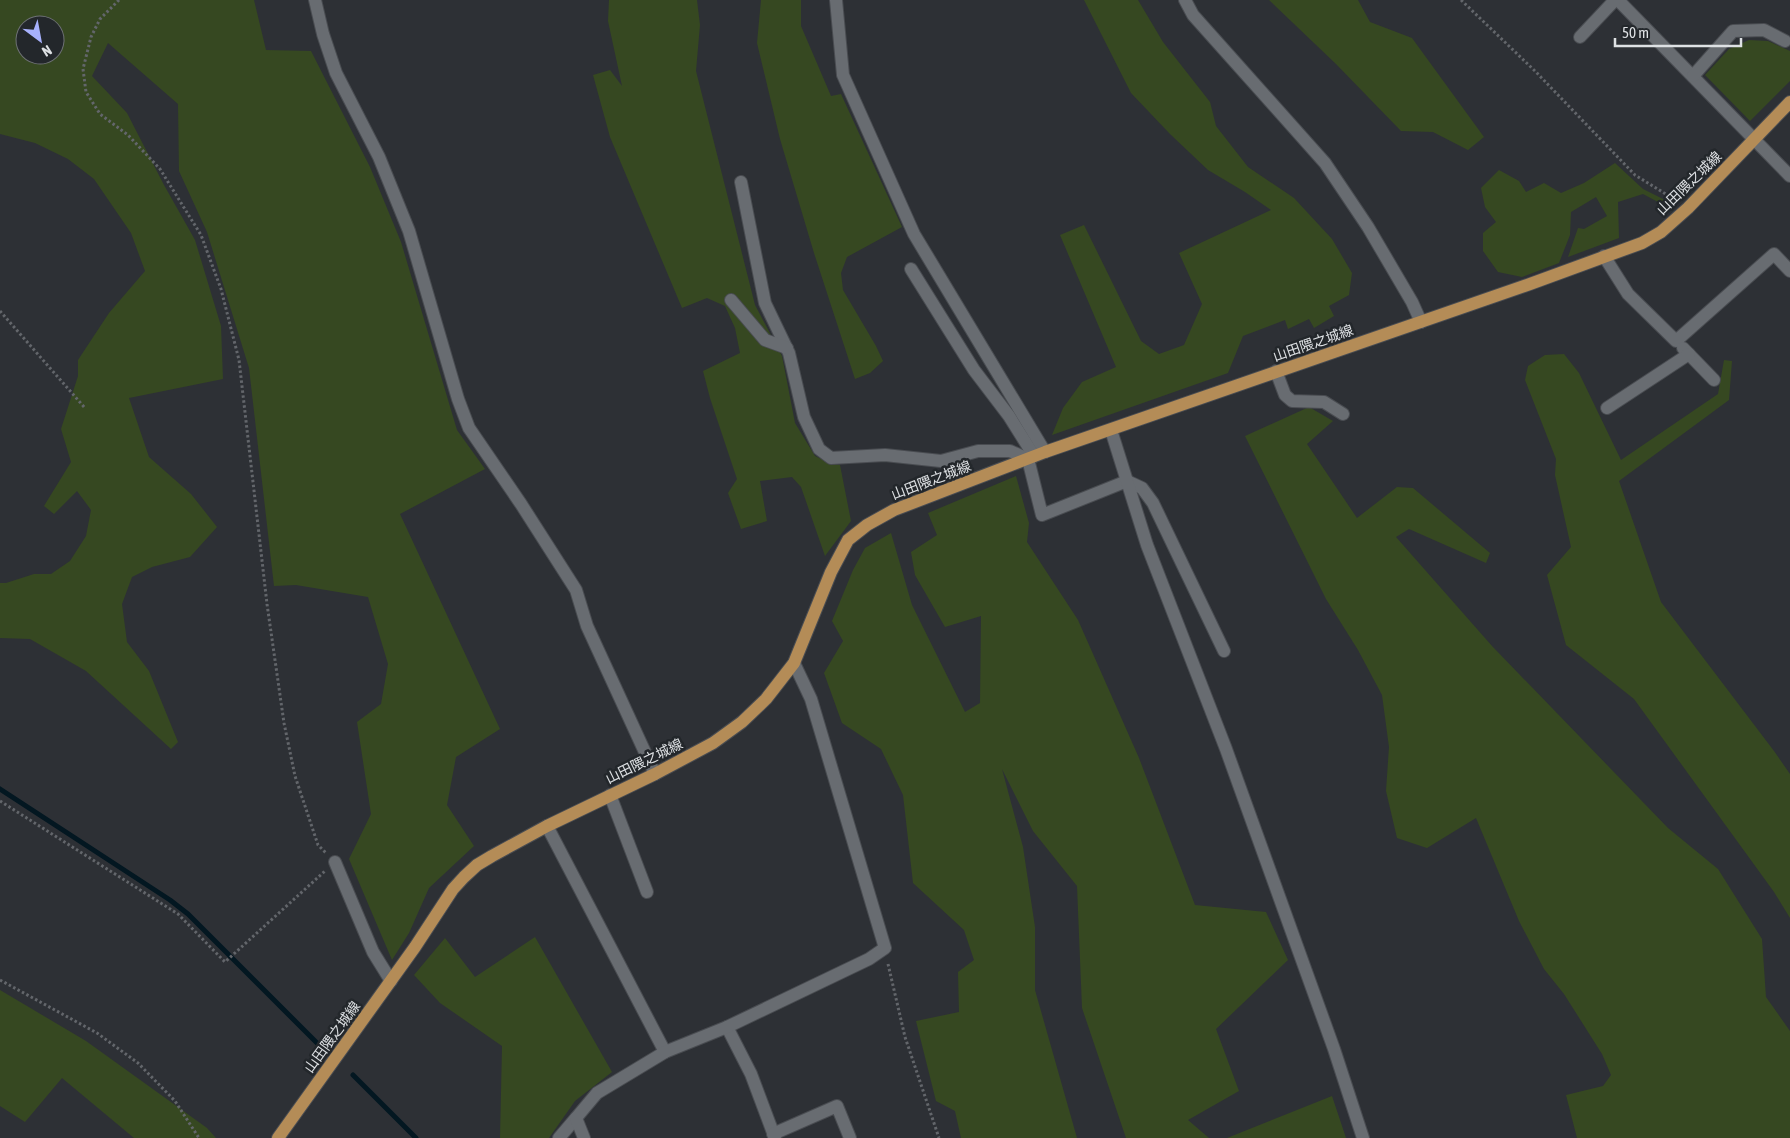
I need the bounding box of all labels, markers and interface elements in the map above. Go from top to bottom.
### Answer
north arrow [15,15,65,65]
scale bar [1615,15,1741,47]
text: 50 m [1622,24,1649,41]
text: N [39,42,55,60]
street label: 山田隈之城線 [1653,148,1725,218]
street label: 山田隈之城線 [1271,322,1355,364]
street label: 山田隈之城線 [889,457,973,503]
street label: 山田隈之城線 [603,735,685,787]
street label: 山田隈之城線 [301,998,363,1076]

